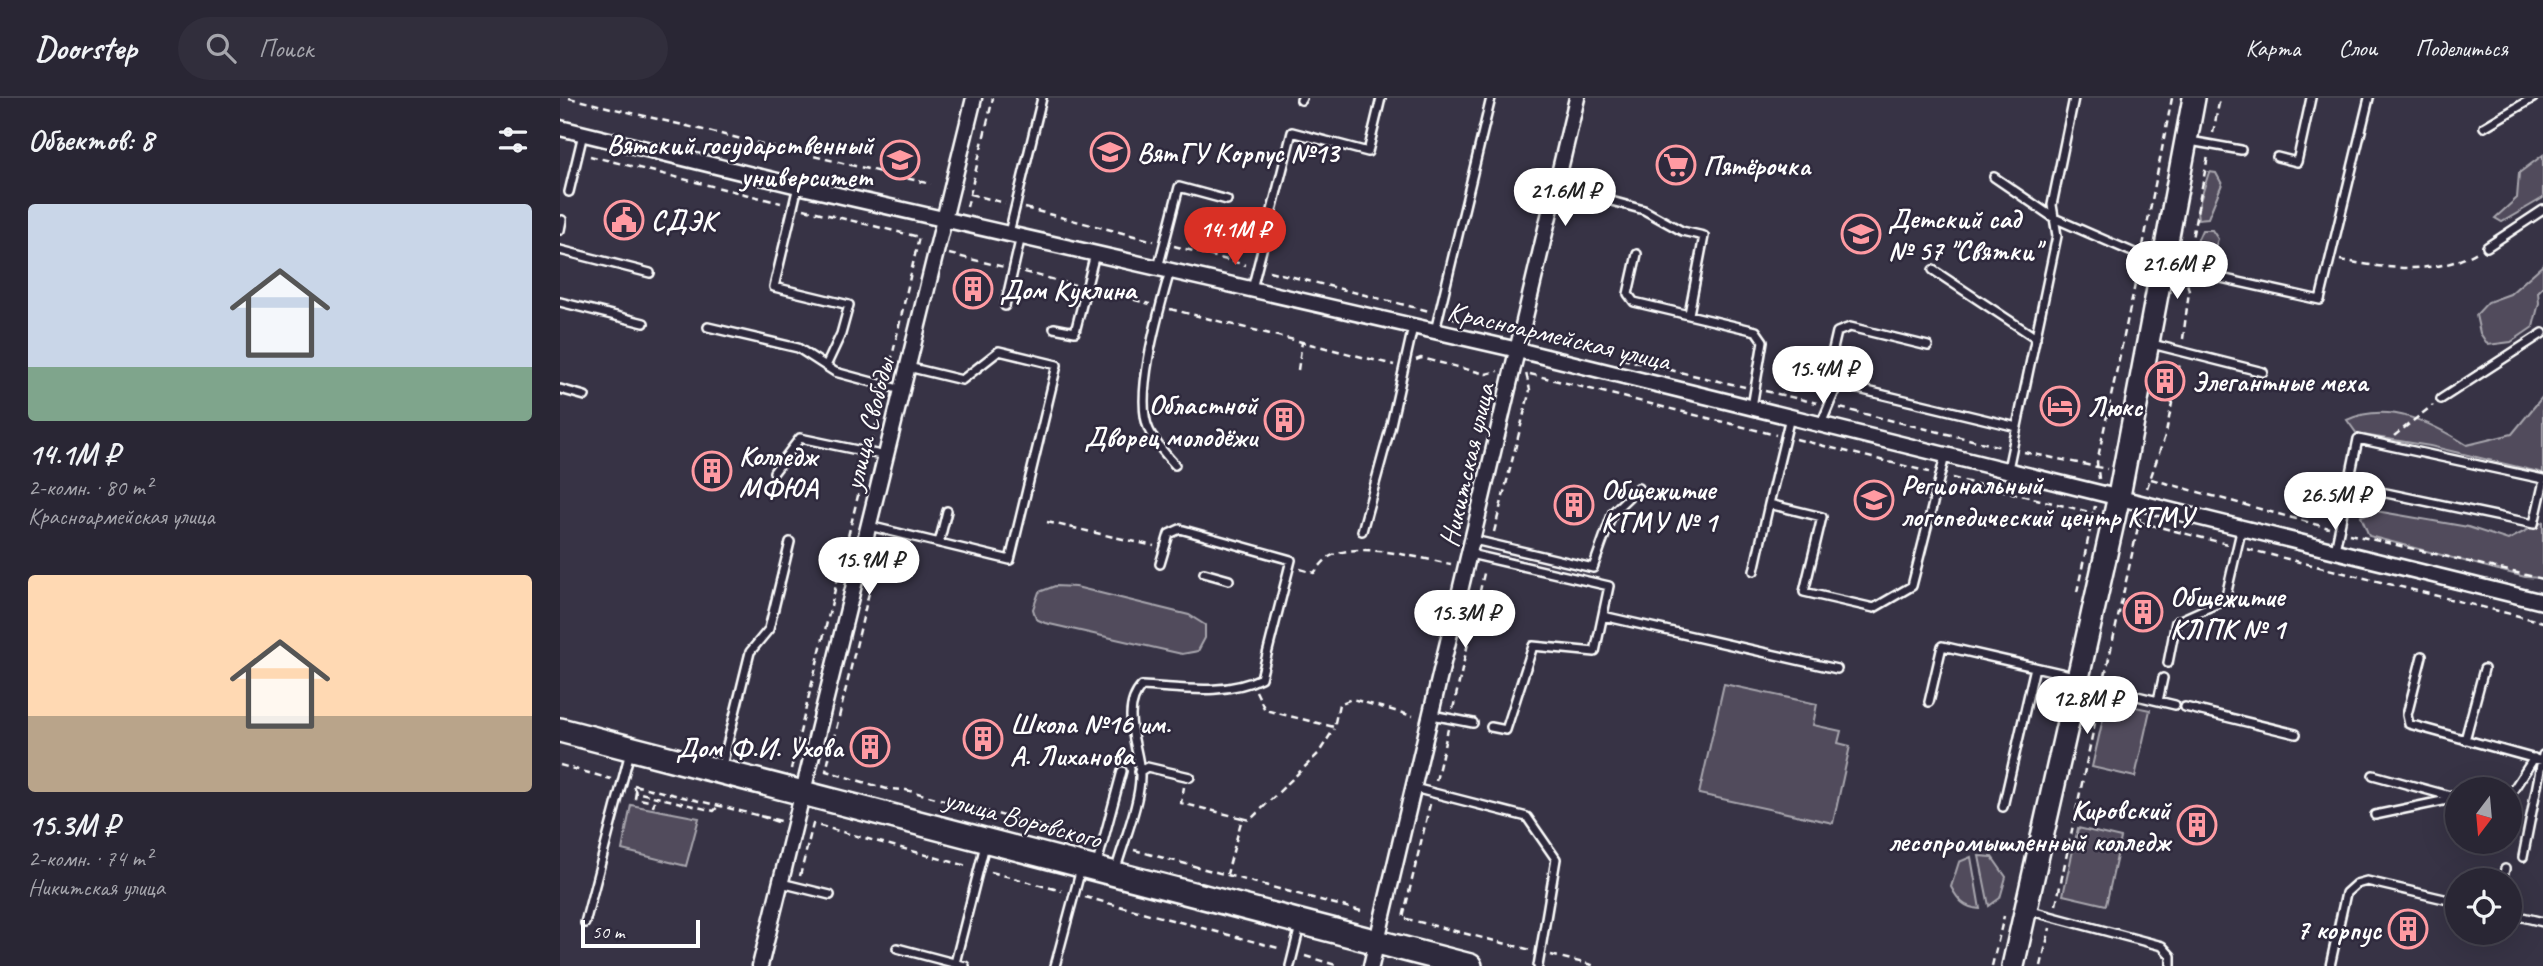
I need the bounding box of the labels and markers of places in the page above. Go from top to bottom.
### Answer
place label: Вятский государственный университет [607,127,875,194]
school or university icon: ВятГУ Корпус №13 [1089,131,1131,173]
place label: ВятГУ Корпус №13 [1137,135,1341,170]
school or university icon: Вятский государственный университет [879,139,921,181]
supermarket icon: Пятёрочка [1655,144,1697,186]
place label: Пятёрочка [1703,148,1812,183]
pin: 21.6M ₽ [1500,169,1630,228]
public building icon: СДЭК [603,199,645,241]
place label: Детский сад № 57 "Святки" [1888,201,2047,268]
place label: СДЭК [651,203,721,238]
pin: 14.1M ₽ [1170,208,1300,267]
school or university icon: Детский сад № 57 "Святки" [1840,213,1882,255]
pin: 21.6M ₽ [2112,242,2242,301]
building icon: Дом Куклина [952,268,994,310]
place label: Дом Куклина [1000,272,1138,308]
pin: 15.4M ₽ [1758,346,1888,406]
building icon: Элегантные меха [2144,360,2186,402]
place label: Элегантные меха [2192,364,2370,399]
hotel icon: Люкс [2039,385,2081,427]
place label: Областной Дворец молодёжи [1084,387,1260,454]
place label: Люкс [2087,389,2143,424]
building icon: Областной Дворец молодёжи [1263,399,1305,441]
place label: Колледж МФЮА [739,438,820,505]
building icon: Колледж МФЮА [691,450,733,492]
place label: Региональный логопедический центр КГМУ [1901,467,2198,534]
place label: Общежитие КГМУ № 1 [1601,472,1720,539]
pin: 26.5M ₽ [2270,472,2400,532]
school or university icon: Региональный логопедический центр КГМУ [1853,479,1895,521]
building icon: Общежитие КГМУ № 1 [1553,484,1595,526]
pin: 15.9M ₽ [804,538,934,597]
place label: Общежитие КЛПК № 1 [2170,579,2288,646]
pin: 15.3M ₽ [1400,590,1530,650]
building icon: Общежитие КЛПК № 1 [2122,591,2164,633]
pin: 12.8M ₽ [2022,676,2152,736]
place label: Школа №16 им. А. Лиханова [1010,706,1171,773]
building icon: Школа №16 им. А. Лиханова [962,718,1004,760]
building icon: Дом Ф.И. Ухова [849,726,891,768]
place label: Дом Ф.И. Ухова [676,730,845,765]
place label: Кировский лесопромышленный колледж [1888,792,2172,859]
building icon: Кировский лесопромышленный колледж [2176,804,2218,846]
building icon: 7 корпус [2387,908,2429,950]
place label: 7 корпус [2296,912,2383,948]

